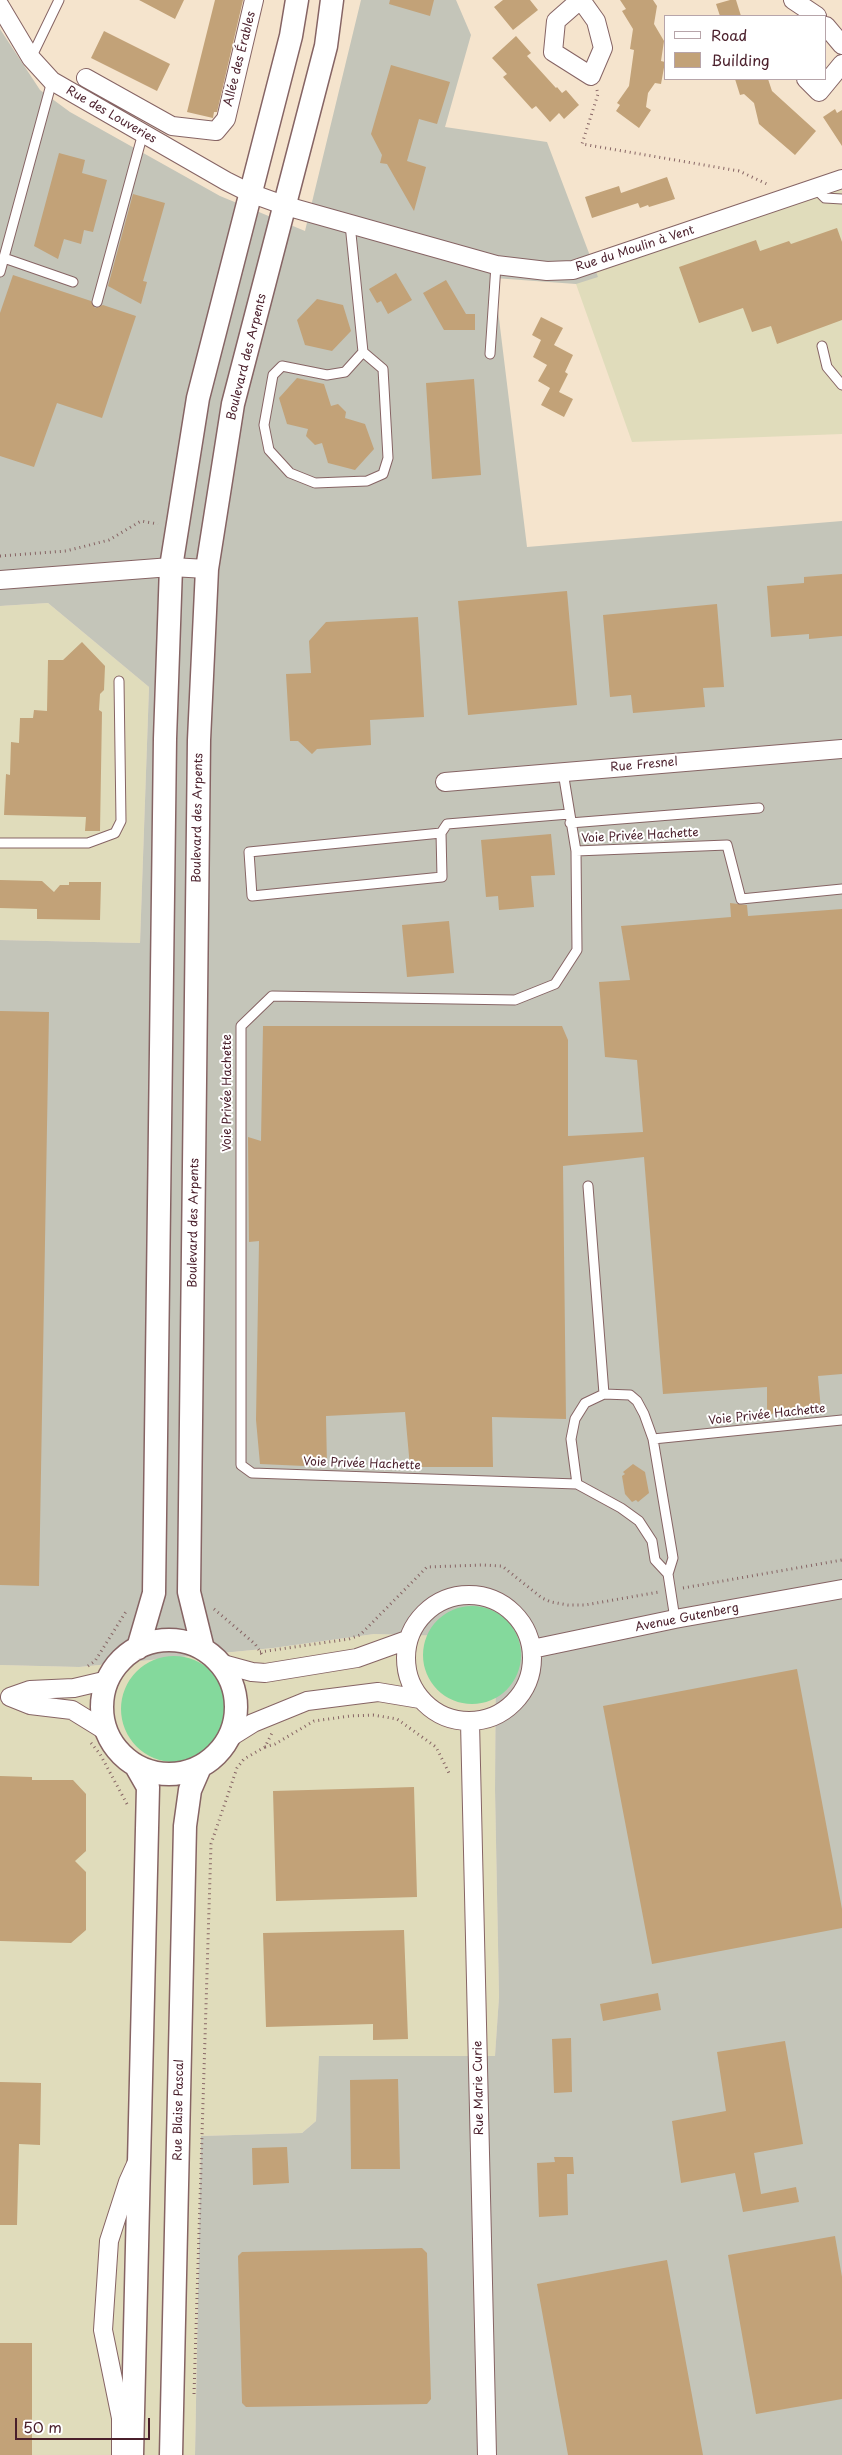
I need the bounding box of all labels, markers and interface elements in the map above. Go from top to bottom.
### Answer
street label: Allée des Érables [221,10,259,108]
legend [664,15,827,80]
text: Road [711,23,747,46]
text: Building [711,48,770,71]
street label: Rue des Louveries [63,83,159,147]
street label: Rue du Moulin à Vent [574,223,696,275]
street label: Boulevard des Arpents [224,292,270,422]
street label: Boulevard des Arpents [190,753,206,883]
street label: Rue Fresnel [610,755,678,775]
street label: Voie Privée Hachette [581,826,699,846]
street label: Voie Privée Hachette [221,1034,235,1152]
street label: Boulevard des Arpents [186,1158,202,1288]
street label: Voie Privée Hachette [708,1402,826,1428]
street label: Voie Privée Hachette [303,1455,421,1473]
street label: Avenue Gutenberg [634,1601,740,1635]
street label: Rue Marie Curie [471,2041,487,2135]
street label: Rue Blaise Pascal [171,2059,187,2161]
scale bar [18,2408,152,2440]
text: 50 m [23,2415,62,2438]

